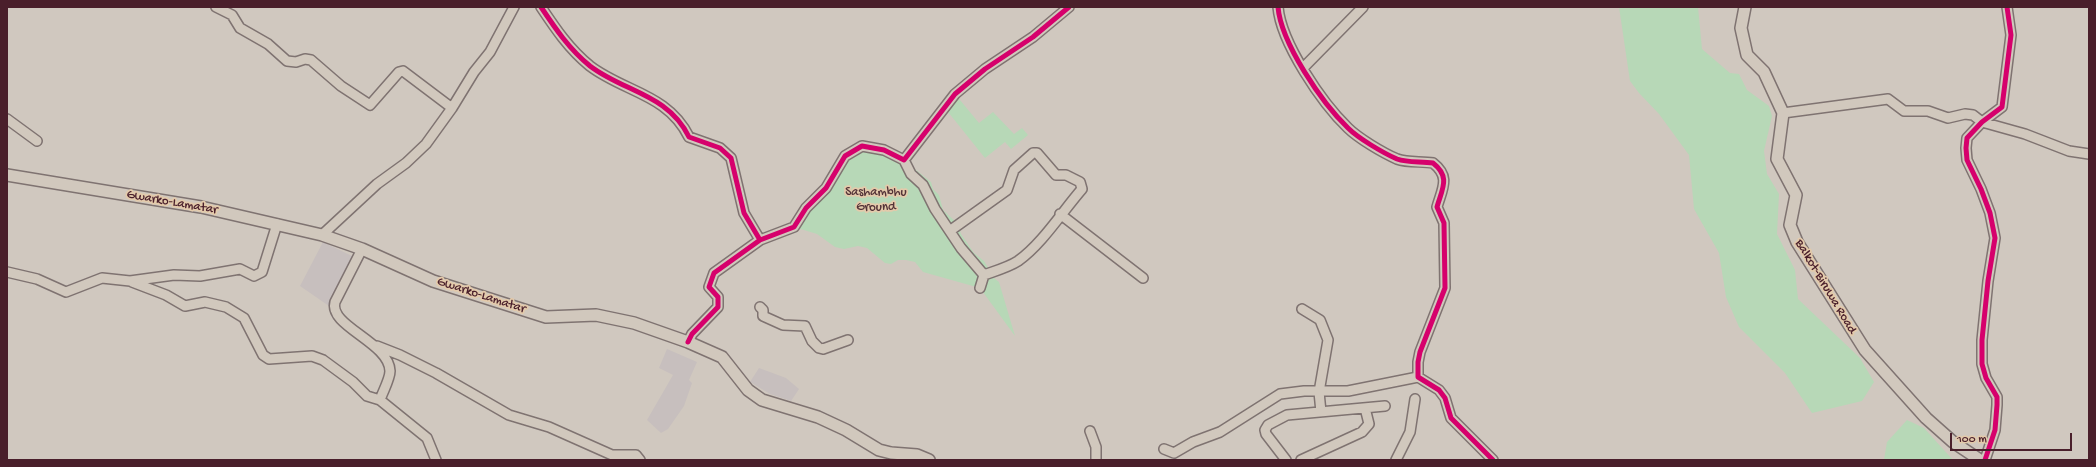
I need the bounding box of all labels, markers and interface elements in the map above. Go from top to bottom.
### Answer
park label: Sashambhu Ground [845,185,907,216]
street label: Gwarko-Lamatar [125,187,219,219]
street label: Balkot-Biruwa Road [1791,237,1859,337]
street label: Gwarko-Lamatar [435,274,527,318]
scale bar [1952,425,2074,451]
text: 100 m [1957,433,1987,447]

